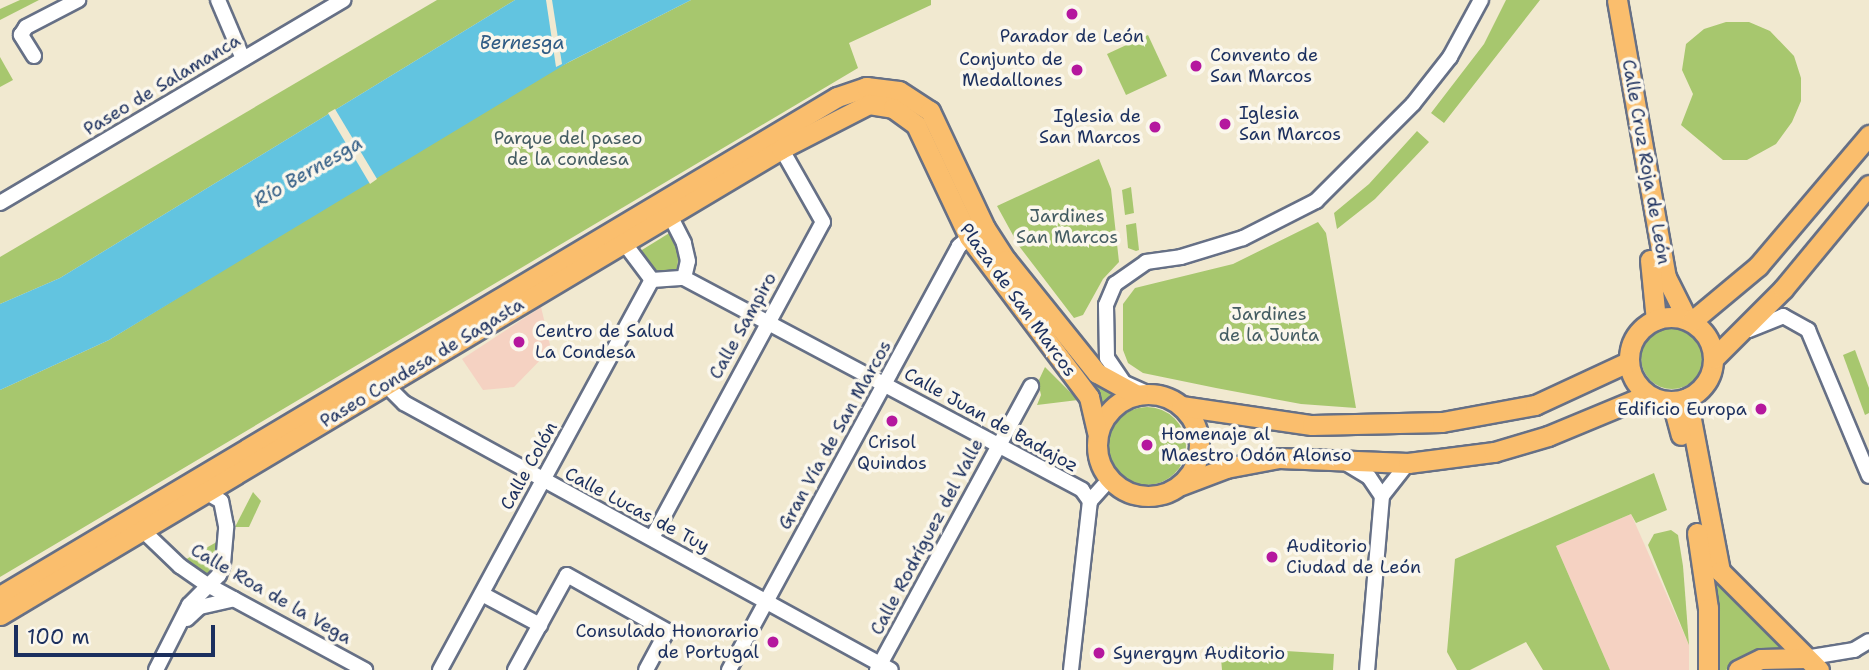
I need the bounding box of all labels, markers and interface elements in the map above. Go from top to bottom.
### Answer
marker: Parador de León [1064,6,1080,22]
place label: Parador de León [1000,25,1144,47]
street label: Paseo de Salamanca [80,30,244,140]
water label: Bernesga [479,32,565,54]
place label: Convento de San Marcos [1210,45,1318,88]
place label: Conjunto de Medallones [959,49,1063,92]
marker: Convento de San Marcos [1188,58,1204,74]
street label: Calle Cruz Roja de León [1617,58,1675,266]
marker: Conjunto de Medallones [1069,62,1085,78]
place label: Iglesia San Marcos [1239,103,1341,146]
place label: Iglesia de San Marcos [1039,106,1141,148]
marker: Iglesia San Marcos [1217,116,1233,132]
marker: Iglesia de San Marcos [1147,119,1163,135]
park label: Parque del paseo de la condesa [494,128,642,170]
water label: Río Bernesga [250,132,366,212]
park label: Jardines San Marcos [1016,206,1118,248]
street label: Plaza de San Marcos [955,219,1081,381]
street label: Calle Sampiro [705,269,781,383]
street label: Paseo Condesa de Sagasta [316,294,528,432]
park label: Jardines de la Junta [1219,304,1319,346]
place label: Centro de Salud La Condesa [535,321,674,364]
marker: Centro de Salud La Condesa [509,332,529,352]
street label: Gran Vía de San Marcos [774,337,896,533]
street label: Calle Juan de Badajoz [900,363,1082,477]
place label: Edificio Europa [1617,398,1747,420]
marker: Edificio Europa [1753,401,1769,417]
marker: Crisol Quindos [884,413,900,429]
street label: Calle Colón [496,418,562,514]
place label: Homenaje al Maestro Odón Alonso [1161,424,1352,466]
place label: Crisol Quindos [857,432,927,474]
street label: Calle Rodríguez del Valle [866,435,988,639]
marker: Homenaje al Maestro Odón Alonso [1139,437,1155,453]
street label: Calle Lucas de Tuy [561,463,713,557]
place label: Auditorio Ciudad de León [1286,536,1421,578]
street label: Calle Roa de la Vega [187,539,355,649]
marker: Auditorio Ciudad de León [1264,549,1280,565]
scale bar [18,610,219,654]
place label: Consulado Honorario de Portugal [576,621,759,664]
text: 100 m [27,623,90,651]
marker: Consulado Honorario de Portugal [765,634,781,650]
place label: Synergym Auditorio [1113,642,1285,664]
marker: Synergym Auditorio [1091,645,1107,661]

